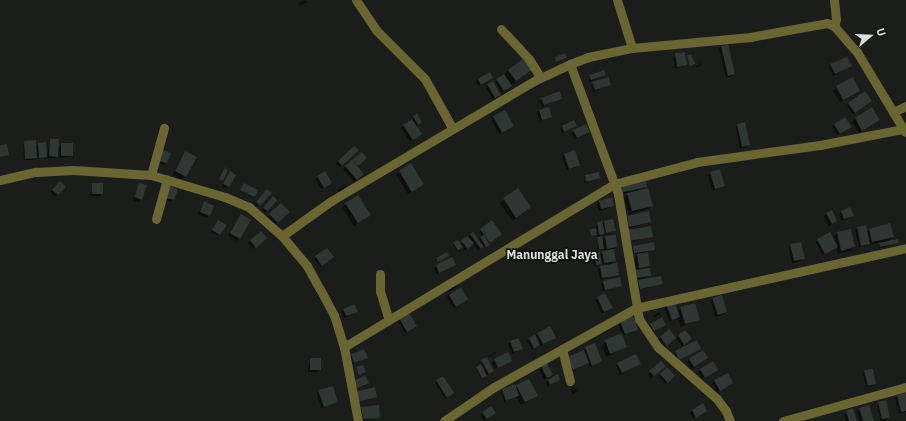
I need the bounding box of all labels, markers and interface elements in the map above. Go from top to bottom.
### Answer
north arrow [850,16,890,56]
text: U [873,26,889,38]
district label: Manunggal Jaya [506,248,598,262]

